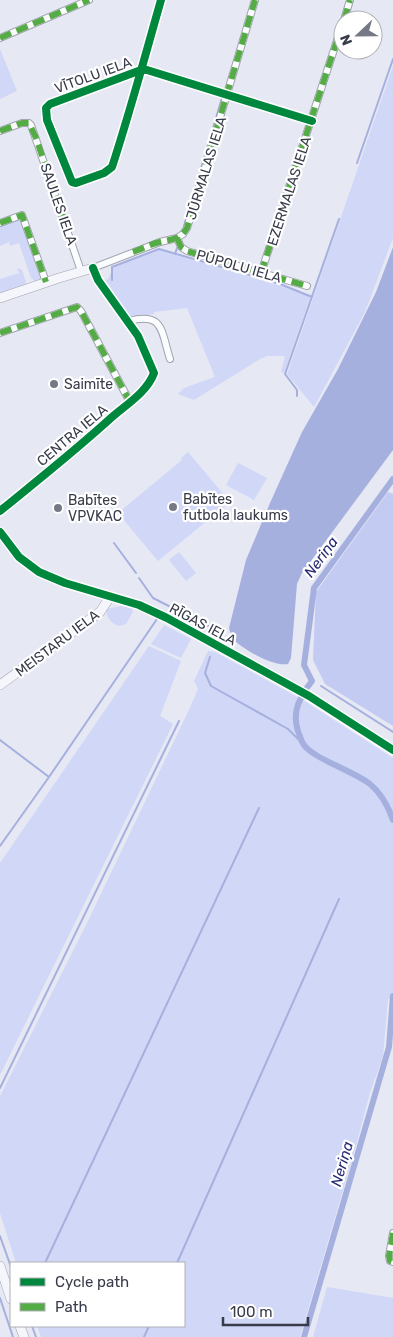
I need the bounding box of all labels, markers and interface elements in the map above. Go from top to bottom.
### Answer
north arrow [333,10,383,60]
text: N [337,32,356,48]
street label: VĪTOLU IELA [52,53,135,97]
street label: JŪRMALAS IELA [182,114,230,222]
street label: EZERMALAS IELA [264,134,315,248]
street label: SAULES IELA [37,161,81,248]
street label: PŪPOLU IELA [194,245,284,287]
place label: Saimīte [64,376,113,393]
marker: Saimīte [48,378,60,390]
street label: CENTRA IELA [34,401,112,470]
place label: Babītes futbola laukums [183,491,288,524]
place label: Babītes VPVKAC [68,492,122,525]
marker: Babītes futbola laukums [167,501,179,513]
marker: Babītes VPVKAC [52,502,64,514]
water label: Neriņa [300,533,342,581]
street label: RĪGAS IELA [166,599,240,649]
street label: MEISTARU IELA [12,606,103,680]
water label: Neriņa [327,1139,357,1189]
legend [10,1262,185,1327]
text: Cycle path [55,1273,129,1291]
scale bar [223,1294,308,1326]
text: Path [55,1298,88,1316]
text: 100 m [230,1303,272,1321]

